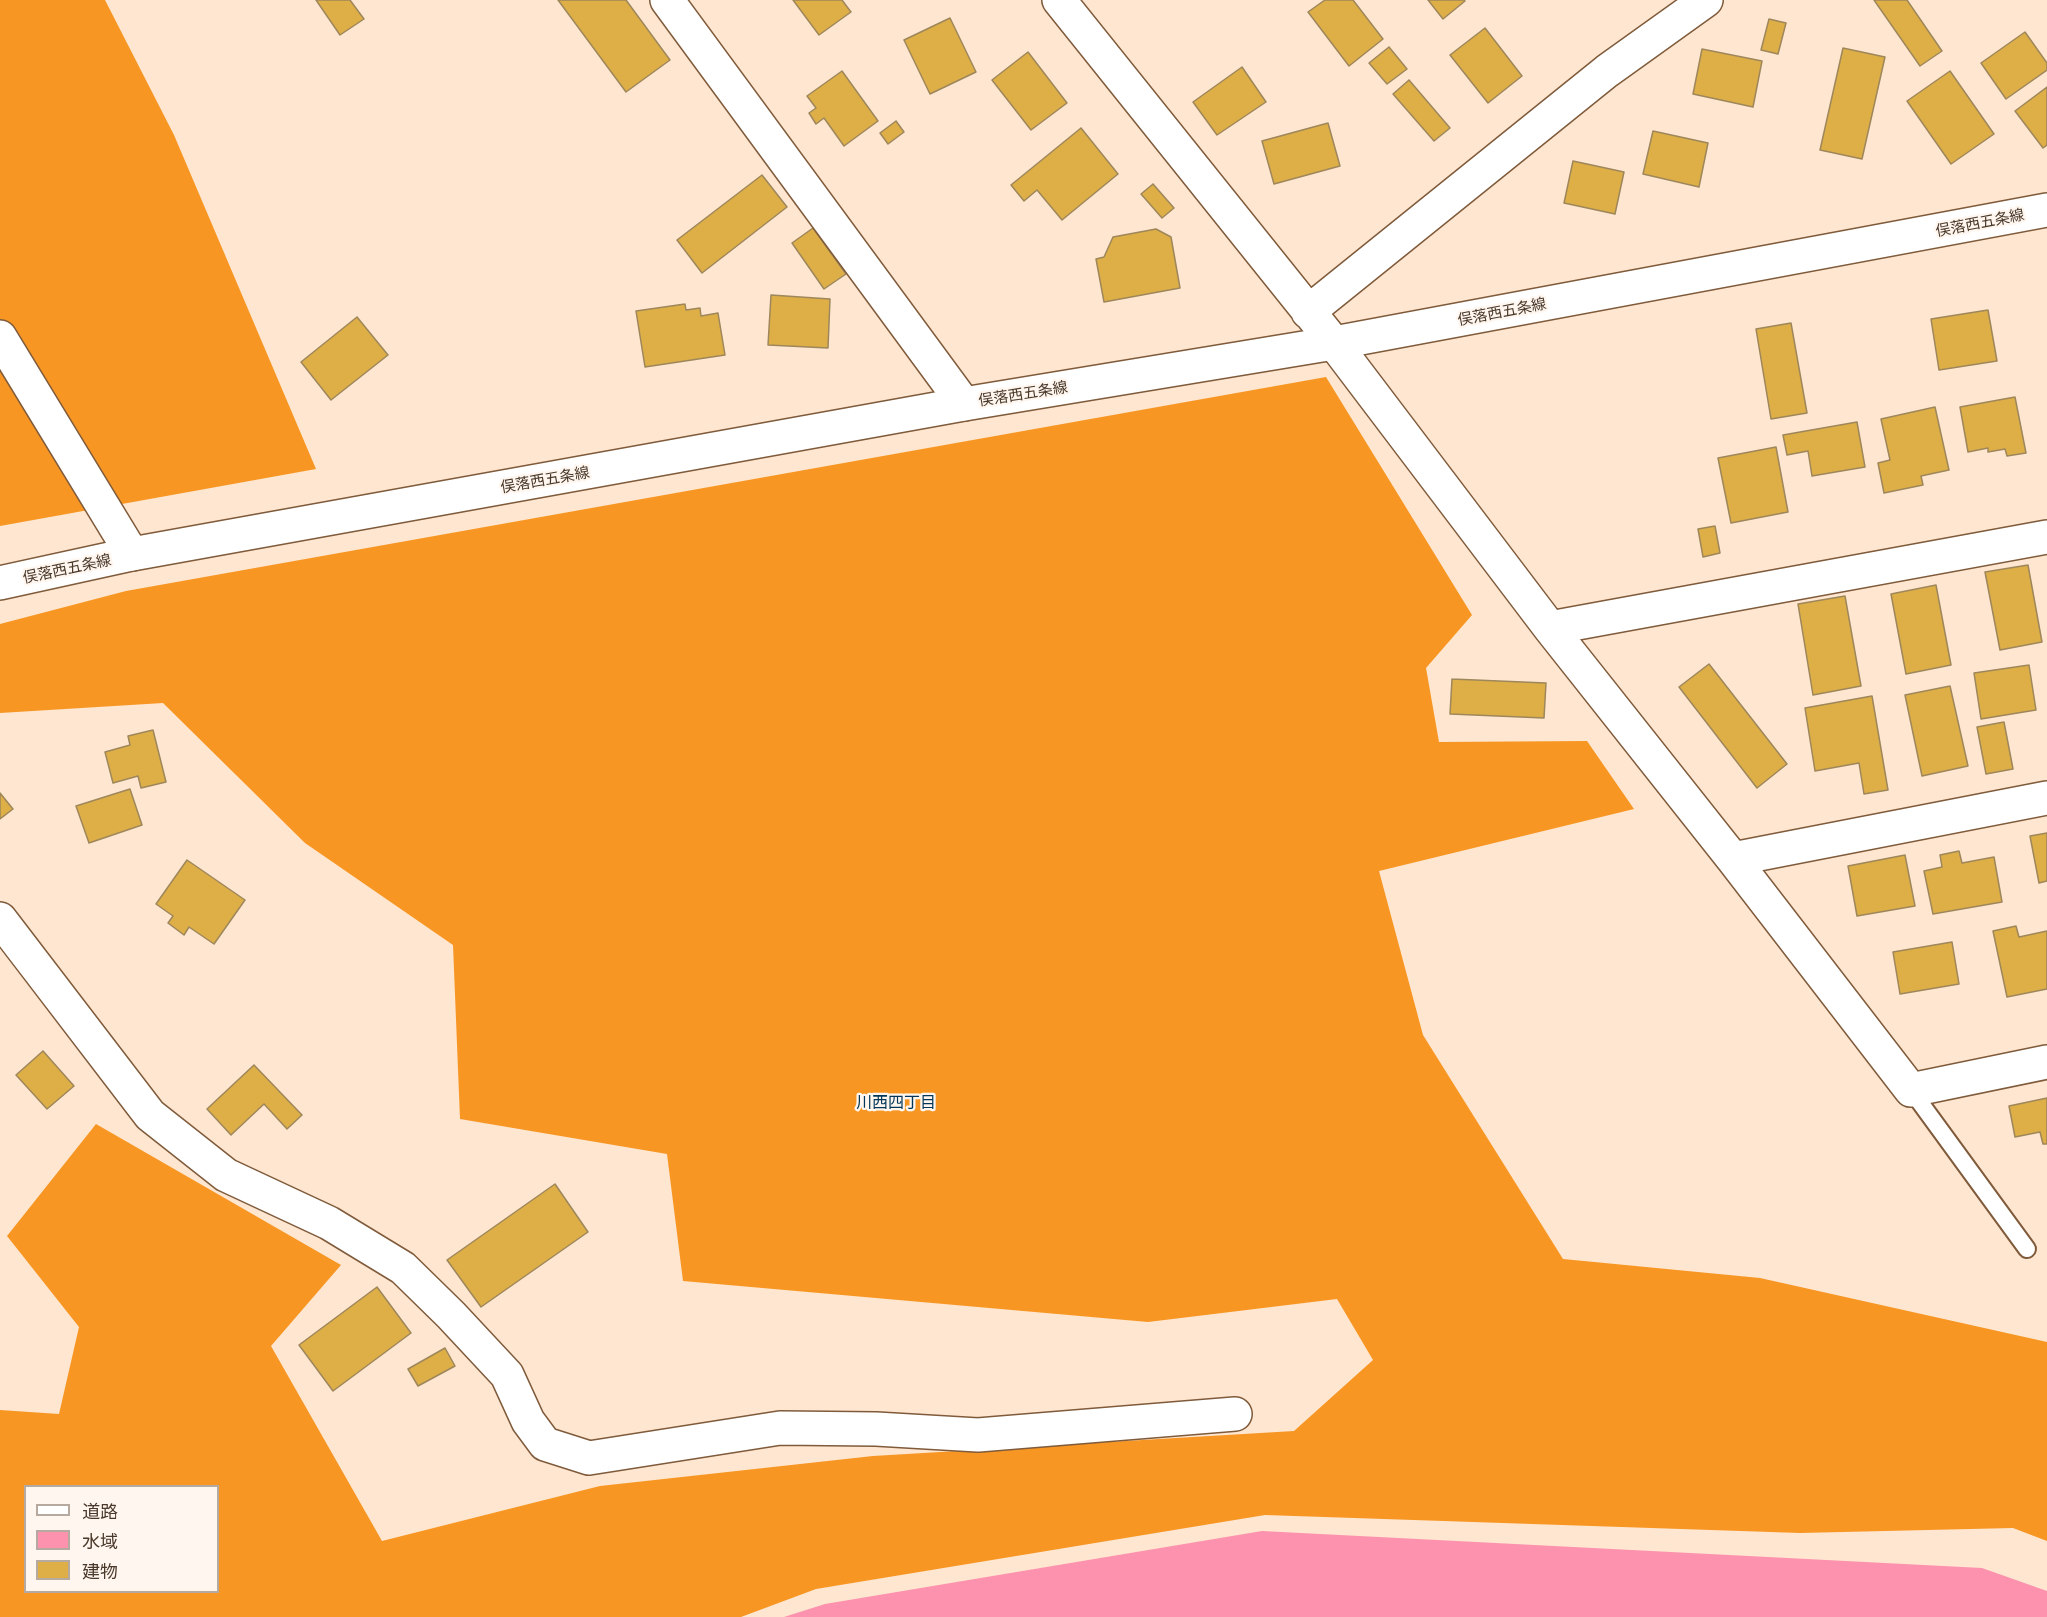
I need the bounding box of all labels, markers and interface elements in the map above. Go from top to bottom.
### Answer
street label: 俣落西五条線 [1934,206,2026,240]
street label: 俣落西五条線 [1456,295,1548,329]
street label: 俣落西五条線 [977,378,1069,410]
street label: 俣落西五条線 [499,463,591,497]
street label: 俣落西五条線 [21,551,113,587]
district label: 川西四丁目 [856,1093,936,1113]
legend [24,1485,219,1593]
text: 道路 [82,1500,118,1522]
text: 水域 [82,1530,118,1552]
text: 建物 [82,1560,118,1582]

